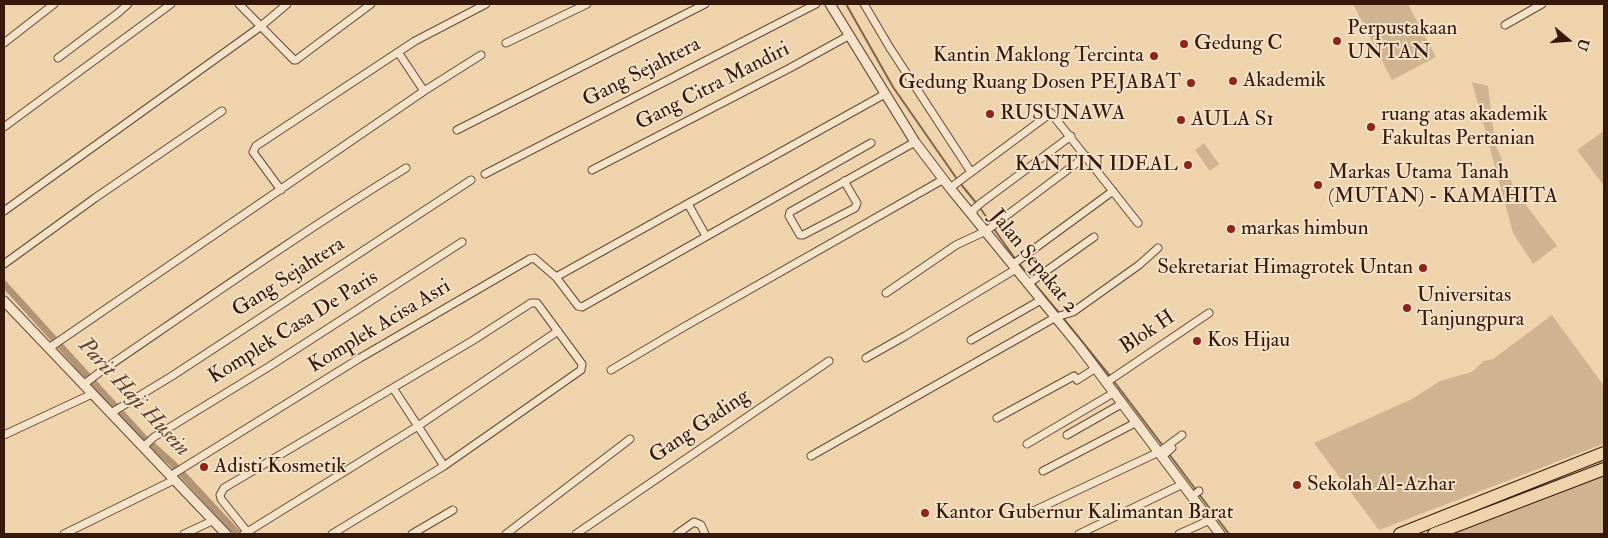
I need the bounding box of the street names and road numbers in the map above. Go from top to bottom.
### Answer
street label: Gang Sejahtera [579,33,705,113]
street label: Gang Citra Mandiri [632,37,794,137]
street label: Jalan Sepakat 2 [984,205,1082,319]
street label: Gang Sejahtera [228,232,350,324]
street label: Komplek Casa De Paris [205,266,383,390]
street label: Komplek Acisa Asri [304,275,456,379]
street label: Blok H [1116,306,1180,360]
street label: Gang Gading [645,384,755,470]

